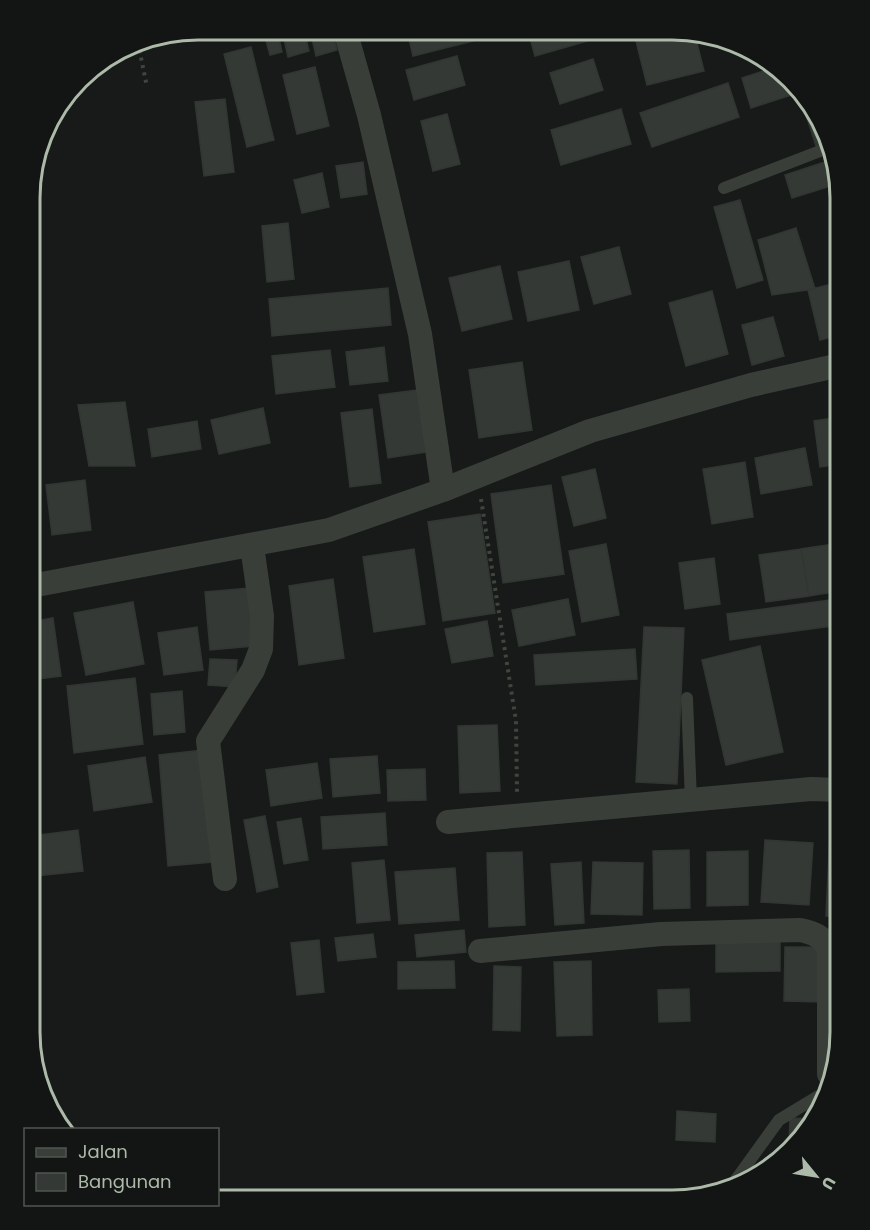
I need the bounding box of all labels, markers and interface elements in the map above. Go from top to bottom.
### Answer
legend [24,1128,219,1206]
text: Jalan [78,1139,128,1164]
north arrow [786,1146,846,1206]
text: Bangunan [78,1169,172,1194]
text: U [816,1173,841,1194]

